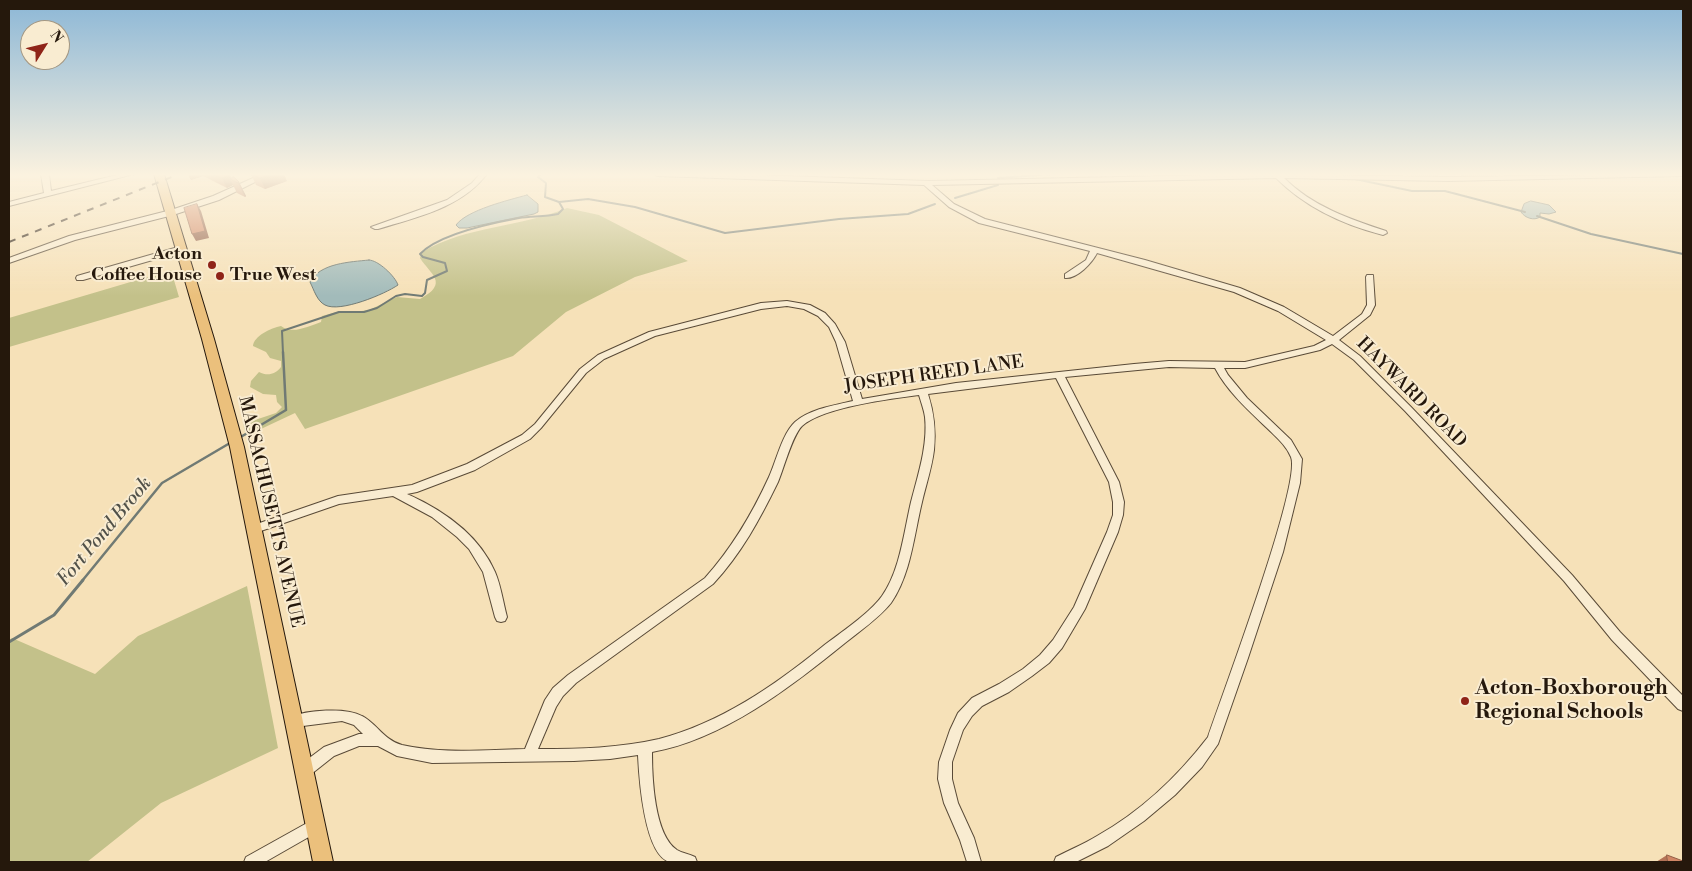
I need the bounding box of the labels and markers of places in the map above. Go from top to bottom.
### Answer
place label: Acton Coffee House [91,244,202,286]
marker: Acton Coffee House [206,259,218,271]
place label: True West [230,265,316,287]
marker: True West [214,270,226,282]
place label: Acton-Boxborough Regional Schools [1475,676,1668,726]
marker: Acton-Boxborough Regional Schools [1459,695,1471,707]

